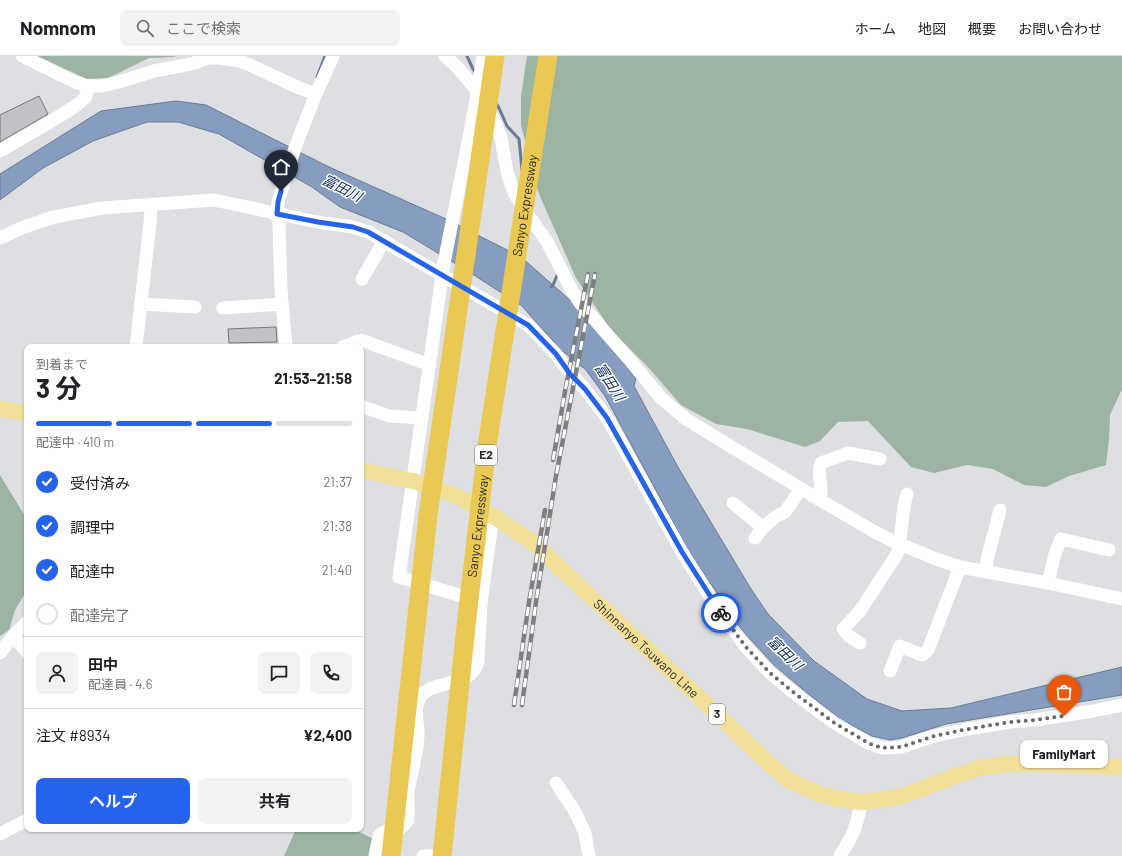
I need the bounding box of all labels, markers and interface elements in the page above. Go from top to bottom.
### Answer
search box [120,10,400,46]
text: Nomnom [20,16,96,39]
icon: search [134,17,156,39]
text: ここで検索 [166,19,241,37]
text: ホーム [854,20,896,37]
text: 地図 [918,20,946,37]
text: 概要 [968,20,996,37]
text: お問い合わせ [1018,20,1102,37]
pin [264,150,298,191]
street label: Sanyo Expressway [509,153,541,258]
icon: home [270,156,292,178]
water label: 富田川 [320,170,367,206]
text: 到着まで [36,356,88,372]
water label: 富田川 [592,359,630,406]
text: 21:53–21:58 [274,369,352,387]
text: 3 分 [36,372,81,403]
text: 配達中 · 410 m [36,434,114,450]
road number: E2 [475,445,497,465]
icon: check [36,471,58,493]
text: 受付済み [70,474,130,492]
text: 21:37 [323,474,352,490]
street label: Sanyo Expressway [464,474,492,578]
icon: check [36,515,58,537]
text: 調理中 [70,518,115,536]
text: 21:38 [323,518,352,534]
icon: check [36,559,58,581]
text: 配達中 [70,562,115,580]
text: 21:40 [322,562,352,578]
courier [701,593,741,633]
street label: Shinnanyo Tsuwano Line [590,596,703,701]
icon: bike [710,602,732,624]
text: 配達完了 [70,606,130,624]
water label: 富田川 [764,632,808,675]
button: person [36,652,78,694]
button: chat [258,652,300,694]
button: phone [310,652,352,694]
text: 田中 [88,655,118,673]
pin [1047,675,1081,716]
text: 配達員 · 4.6 [88,676,152,692]
icon: bag [1053,681,1075,703]
road number: 3 [709,704,725,724]
text: 注文 #8934 [36,726,111,744]
text: ¥2,400 [303,726,352,744]
callout: FamilyMart [1020,740,1108,768]
text: FamilyMart [1032,746,1096,762]
button: ヘルプ [36,778,190,824]
button: 共有 [198,778,352,824]

